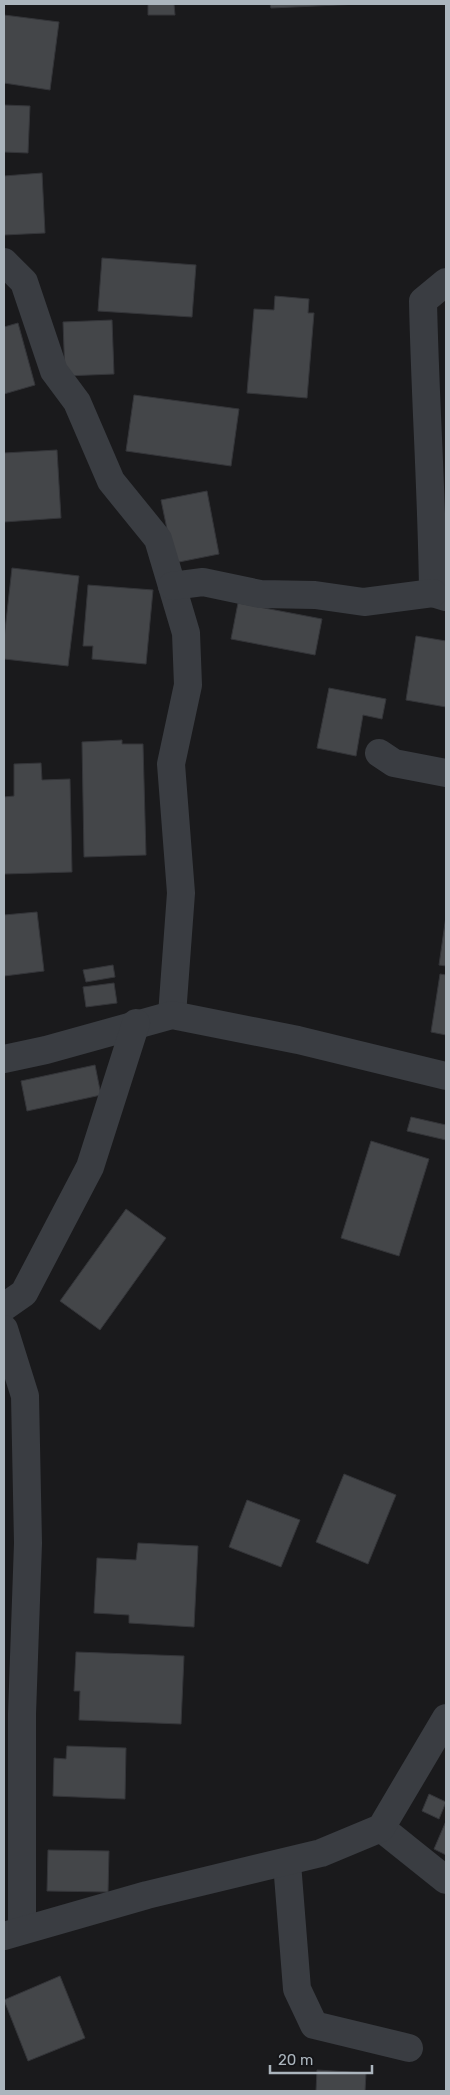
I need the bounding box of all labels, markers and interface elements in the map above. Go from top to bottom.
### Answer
scale bar [270,2042,372,2074]
text: 20 m [278,2051,313,2069]

